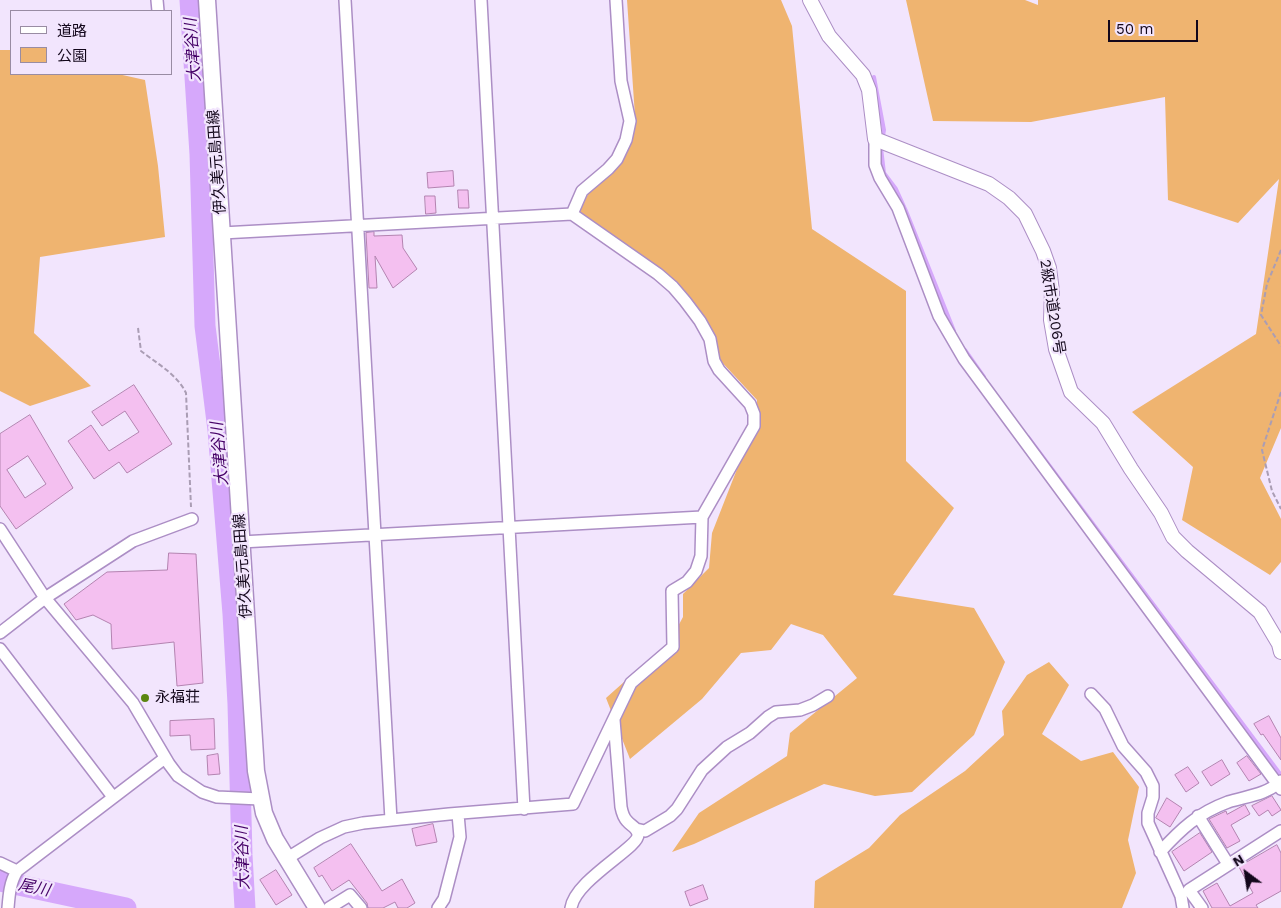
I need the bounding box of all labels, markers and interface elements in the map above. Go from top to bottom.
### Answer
legend [10,10,172,75]
scale bar [1111,10,1201,42]
water label: 大津谷川 [181,17,205,83]
text: 50 m [1116,20,1153,38]
text: 道路 [57,22,87,40]
text: 公園 [57,47,87,65]
street label: 伊久美元島田線 [204,109,230,215]
street label: 2級市道206号 [1036,258,1068,356]
water label: 大津谷川 [208,421,232,487]
street label: 伊久美元島田線 [230,513,256,619]
place label: 永福荘 [155,689,200,707]
marker: 永福荘 [139,692,151,704]
water label: 大津谷川 [232,826,254,890]
north arrow [1221,848,1271,898]
text: N [1230,851,1247,870]
water label: 尾川 [16,875,52,901]

